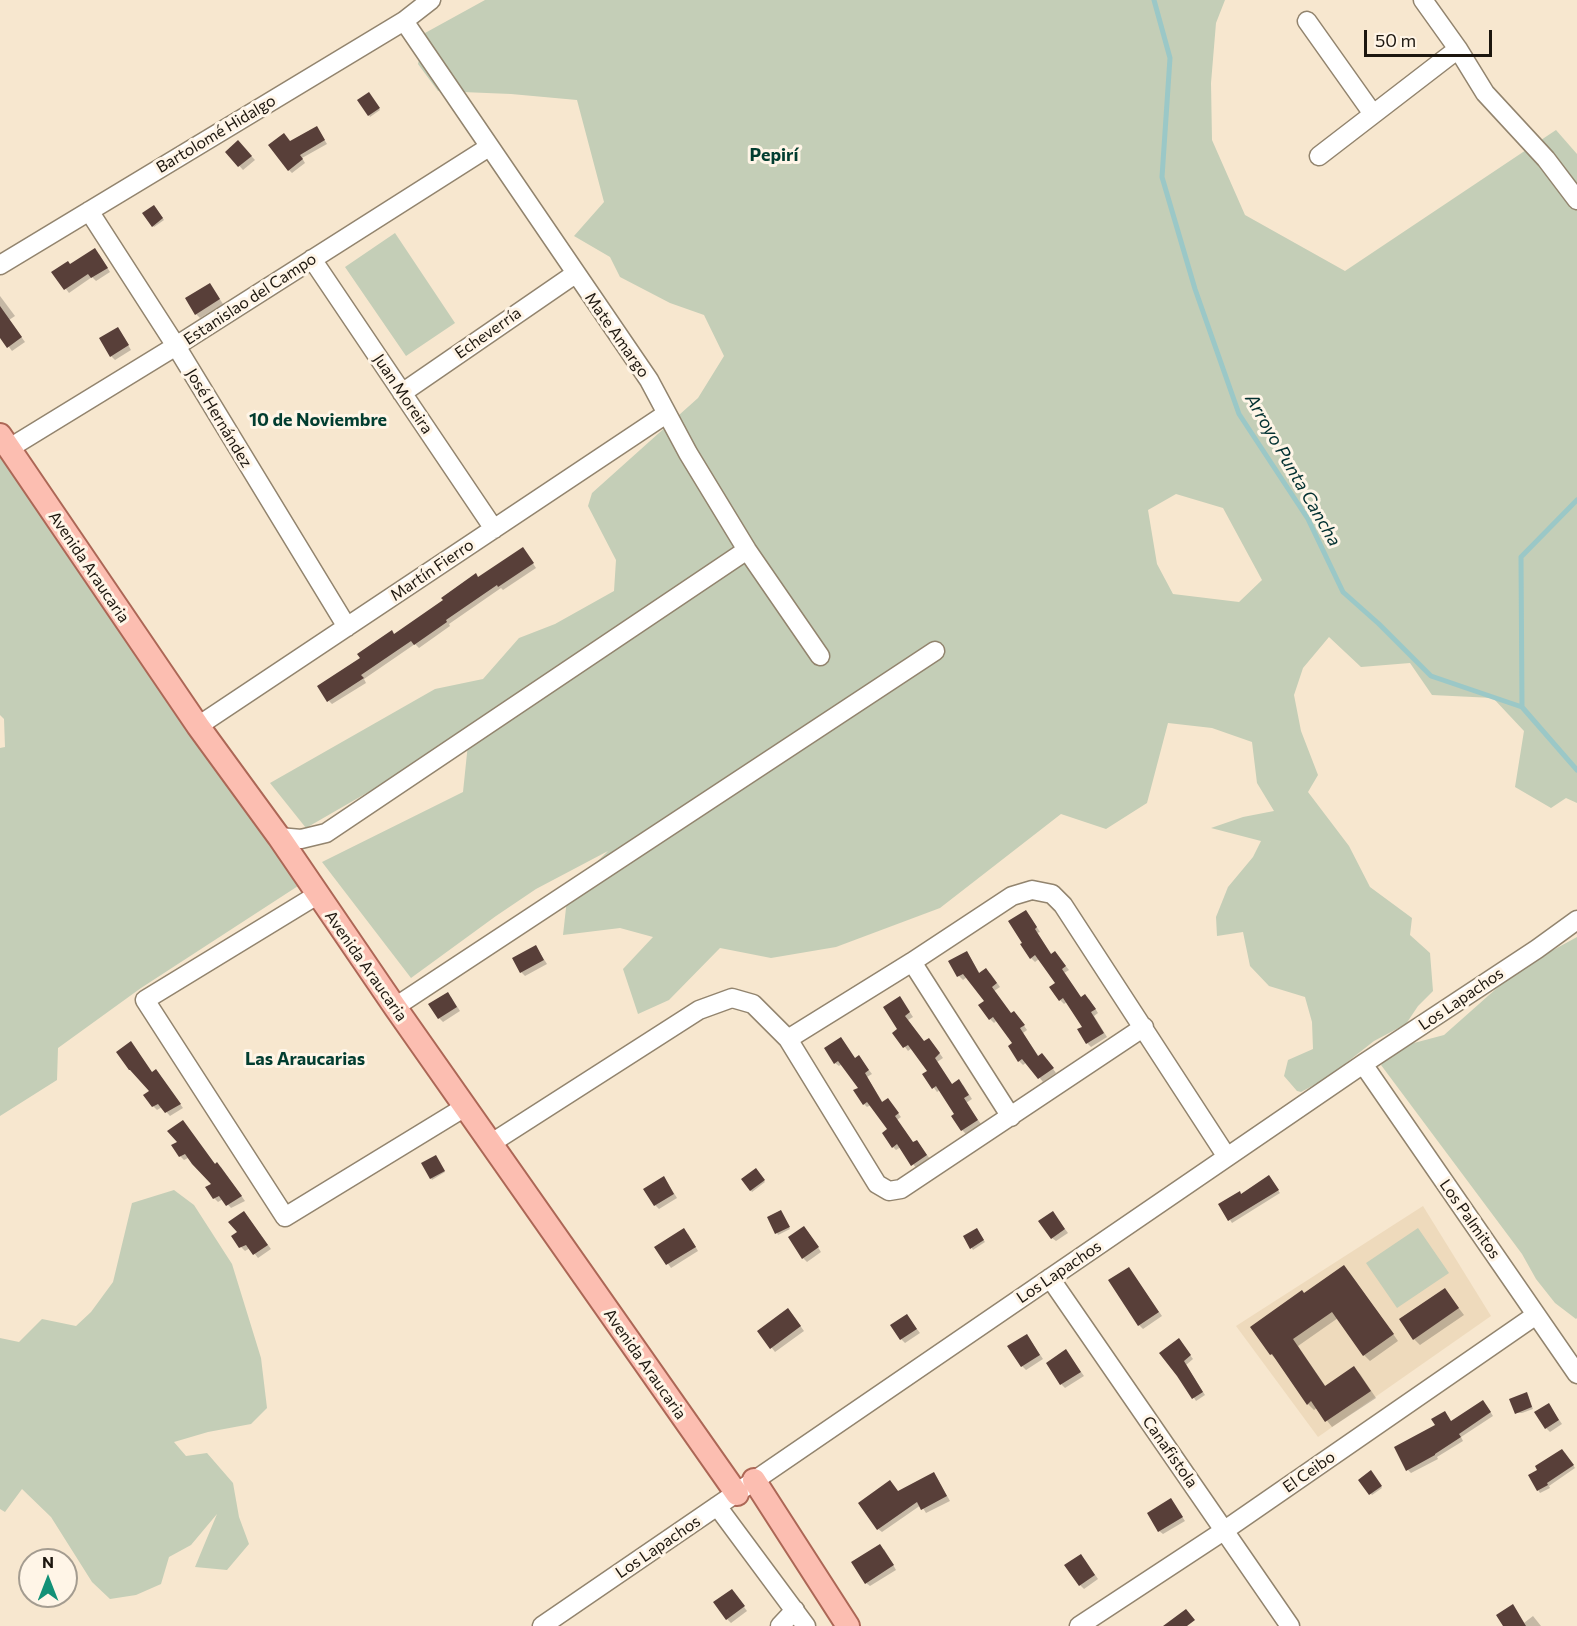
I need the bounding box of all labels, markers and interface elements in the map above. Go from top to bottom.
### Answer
scale bar [1367,18,1494,56]
text: 50 m [1375,29,1416,51]
street label: Bartolomé Hidalgo [153,91,279,177]
district label: Pepirí [749,144,799,166]
street label: Estanislao del Campo [180,249,320,349]
street label: Mate Amargo [581,289,653,381]
street label: Echeverría [451,303,525,363]
street label: Juan Moreira [369,350,437,438]
street label: José Hernández [182,365,256,471]
water label: Arroyo Punta Cancha [1241,390,1345,550]
district label: 10 de Noviembre [249,409,387,431]
street label: Avenida Araucaria [45,508,133,626]
street label: Martín Fierro [387,535,477,605]
street label: Avenida Araucaria [321,907,411,1025]
street label: Los Lapachos [1415,964,1507,1034]
district label: Las Araucarias [245,1048,365,1070]
street label: Los Palmitos [1436,1176,1504,1262]
street label: Los Lapachos [1013,1237,1105,1307]
street label: Avenida Araucaria [600,1305,690,1423]
street label: Canafistola [1138,1413,1202,1491]
street label: El Ceibo [1279,1447,1339,1497]
street label: Los Lapachos [612,1512,704,1582]
north arrow [18,1548,78,1608]
text: N [42,1552,54,1571]

